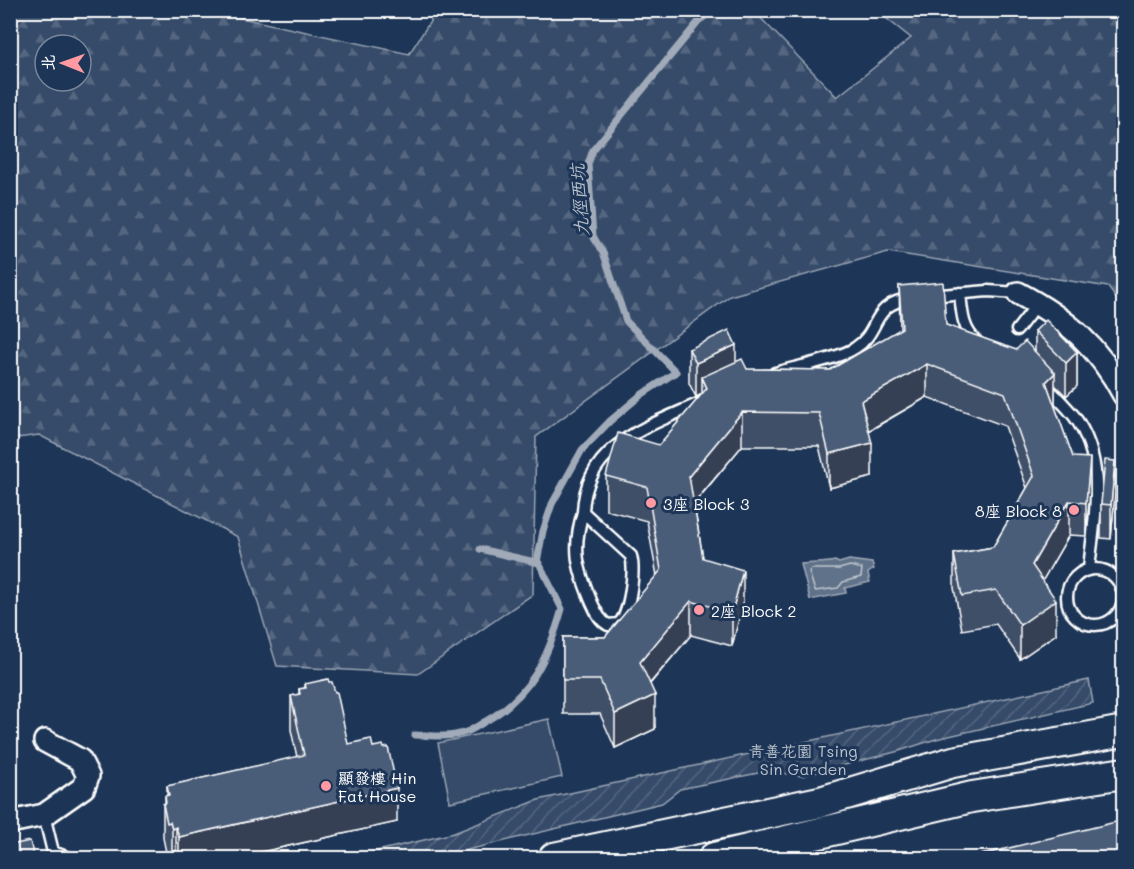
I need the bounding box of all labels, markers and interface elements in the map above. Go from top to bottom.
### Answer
north arrow [33,33,93,93]
text: 北 [37,55,58,71]
water label: 九徑西坑 [564,161,593,237]
place label: 3座 Block 3 [663,493,749,514]
marker: 3座 Block 3 [644,496,658,510]
place label: 8座 Block 8 [975,500,1062,521]
marker: 8座 Block 8 [1067,503,1081,517]
place label: 2座 Block 2 [711,600,796,621]
marker: 2座 Block 2 [692,603,706,617]
park label: 青善花園 Tsing Sin Garden [749,740,857,779]
place label: 顯發樓 Hin Fat House [338,767,416,806]
marker: 顯發樓 Hin Fat House [319,779,333,793]

